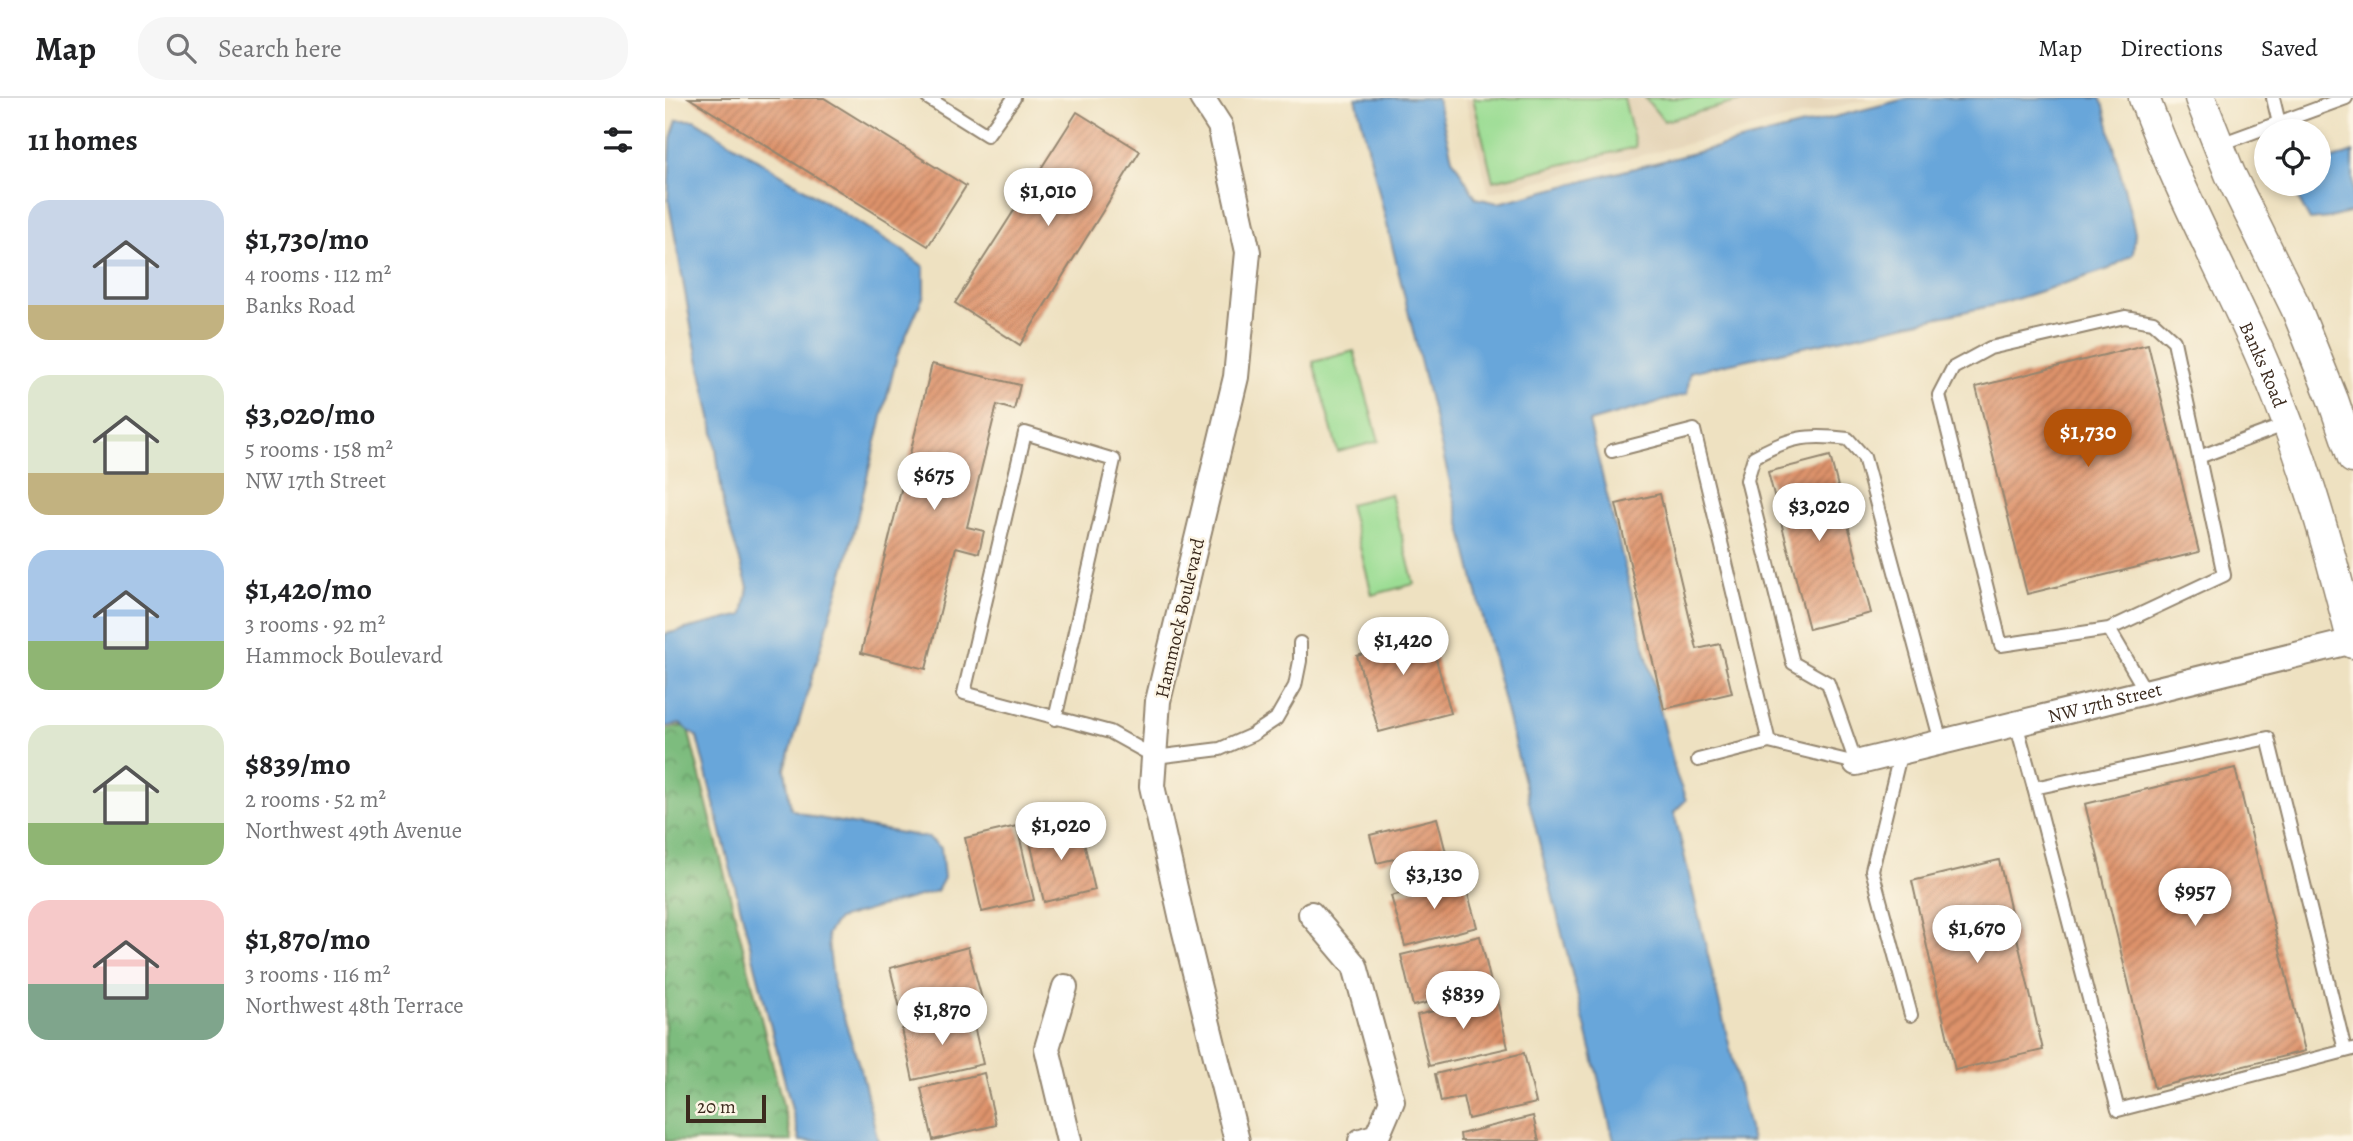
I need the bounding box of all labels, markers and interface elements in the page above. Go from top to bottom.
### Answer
search box [138,17,628,80]
text: Map [35,26,96,71]
icon: search [162,29,200,67]
text: Search here [218,31,342,66]
text: Map [2038,32,2082,64]
text: Directions [2120,32,2223,64]
text: Saved [2261,32,2318,64]
map controls [2254,119,2331,196]
button: locate [2254,119,2331,196]
text: 11 homes [28,120,138,160]
icon: filters [599,121,637,159]
pin: $1,010 [991,169,1105,228]
text: $1,010 [1020,175,1076,206]
text: $1,730/mo [245,219,369,259]
icon: home [84,228,168,312]
text: 4 rooms · 112 m² [245,259,391,290]
text: Banks Road [245,290,355,321]
street label: Banks Road [2233,318,2293,412]
text: $3,020/mo [245,394,375,434]
icon: home [84,403,168,487]
pin: $1,730 [2031,410,2145,469]
text: $1,730 [2060,416,2116,447]
text: 5 rooms · 158 m² [245,434,393,465]
pin: $675 [893,452,975,512]
text: $675 [913,459,955,490]
text: NW 17th Street [245,465,386,496]
pin: $3,020 [1762,484,1876,543]
text: $3,020 [1788,490,1850,521]
street label: Hammock Boulevard [1149,535,1211,701]
text: $1,420/mo [245,569,372,609]
icon: home [84,578,168,662]
text: 3 rooms · 92 m² [245,609,385,640]
pin: $1,420 [1346,618,1460,677]
text: $1,420 [1374,624,1432,655]
text: Hammock Boulevard [245,640,443,671]
street label: NW 17th Street [2045,676,2165,729]
text: $839/mo [245,744,351,784]
icon: home [84,753,168,837]
text: 2 rooms · 52 m² [245,784,386,815]
pin: $1,020 [1004,802,1118,862]
text: $1,020 [1031,809,1091,840]
text: Northwest 49th Avenue [245,815,462,846]
pin: $3,130 [1377,852,1491,911]
text: $3,130 [1406,858,1462,889]
pin: $957 [2154,868,2236,928]
text: $957 [2174,875,2216,906]
pin: $1,670 [1920,906,2034,965]
text: $1,670 [1948,912,2006,943]
text: $1,870/mo [245,919,371,959]
icon: home [84,928,168,1012]
text: 3 rooms · 116 m² [245,959,390,990]
pin: $839 [1422,972,1504,1031]
text: $839 [1442,978,1484,1009]
pin: $1,870 [885,988,999,1047]
text: Northwest 48th Terrace [245,990,464,1021]
text: $1,870 [913,994,971,1025]
scale bar [686,1092,767,1124]
text: 20 m [697,1094,736,1120]

